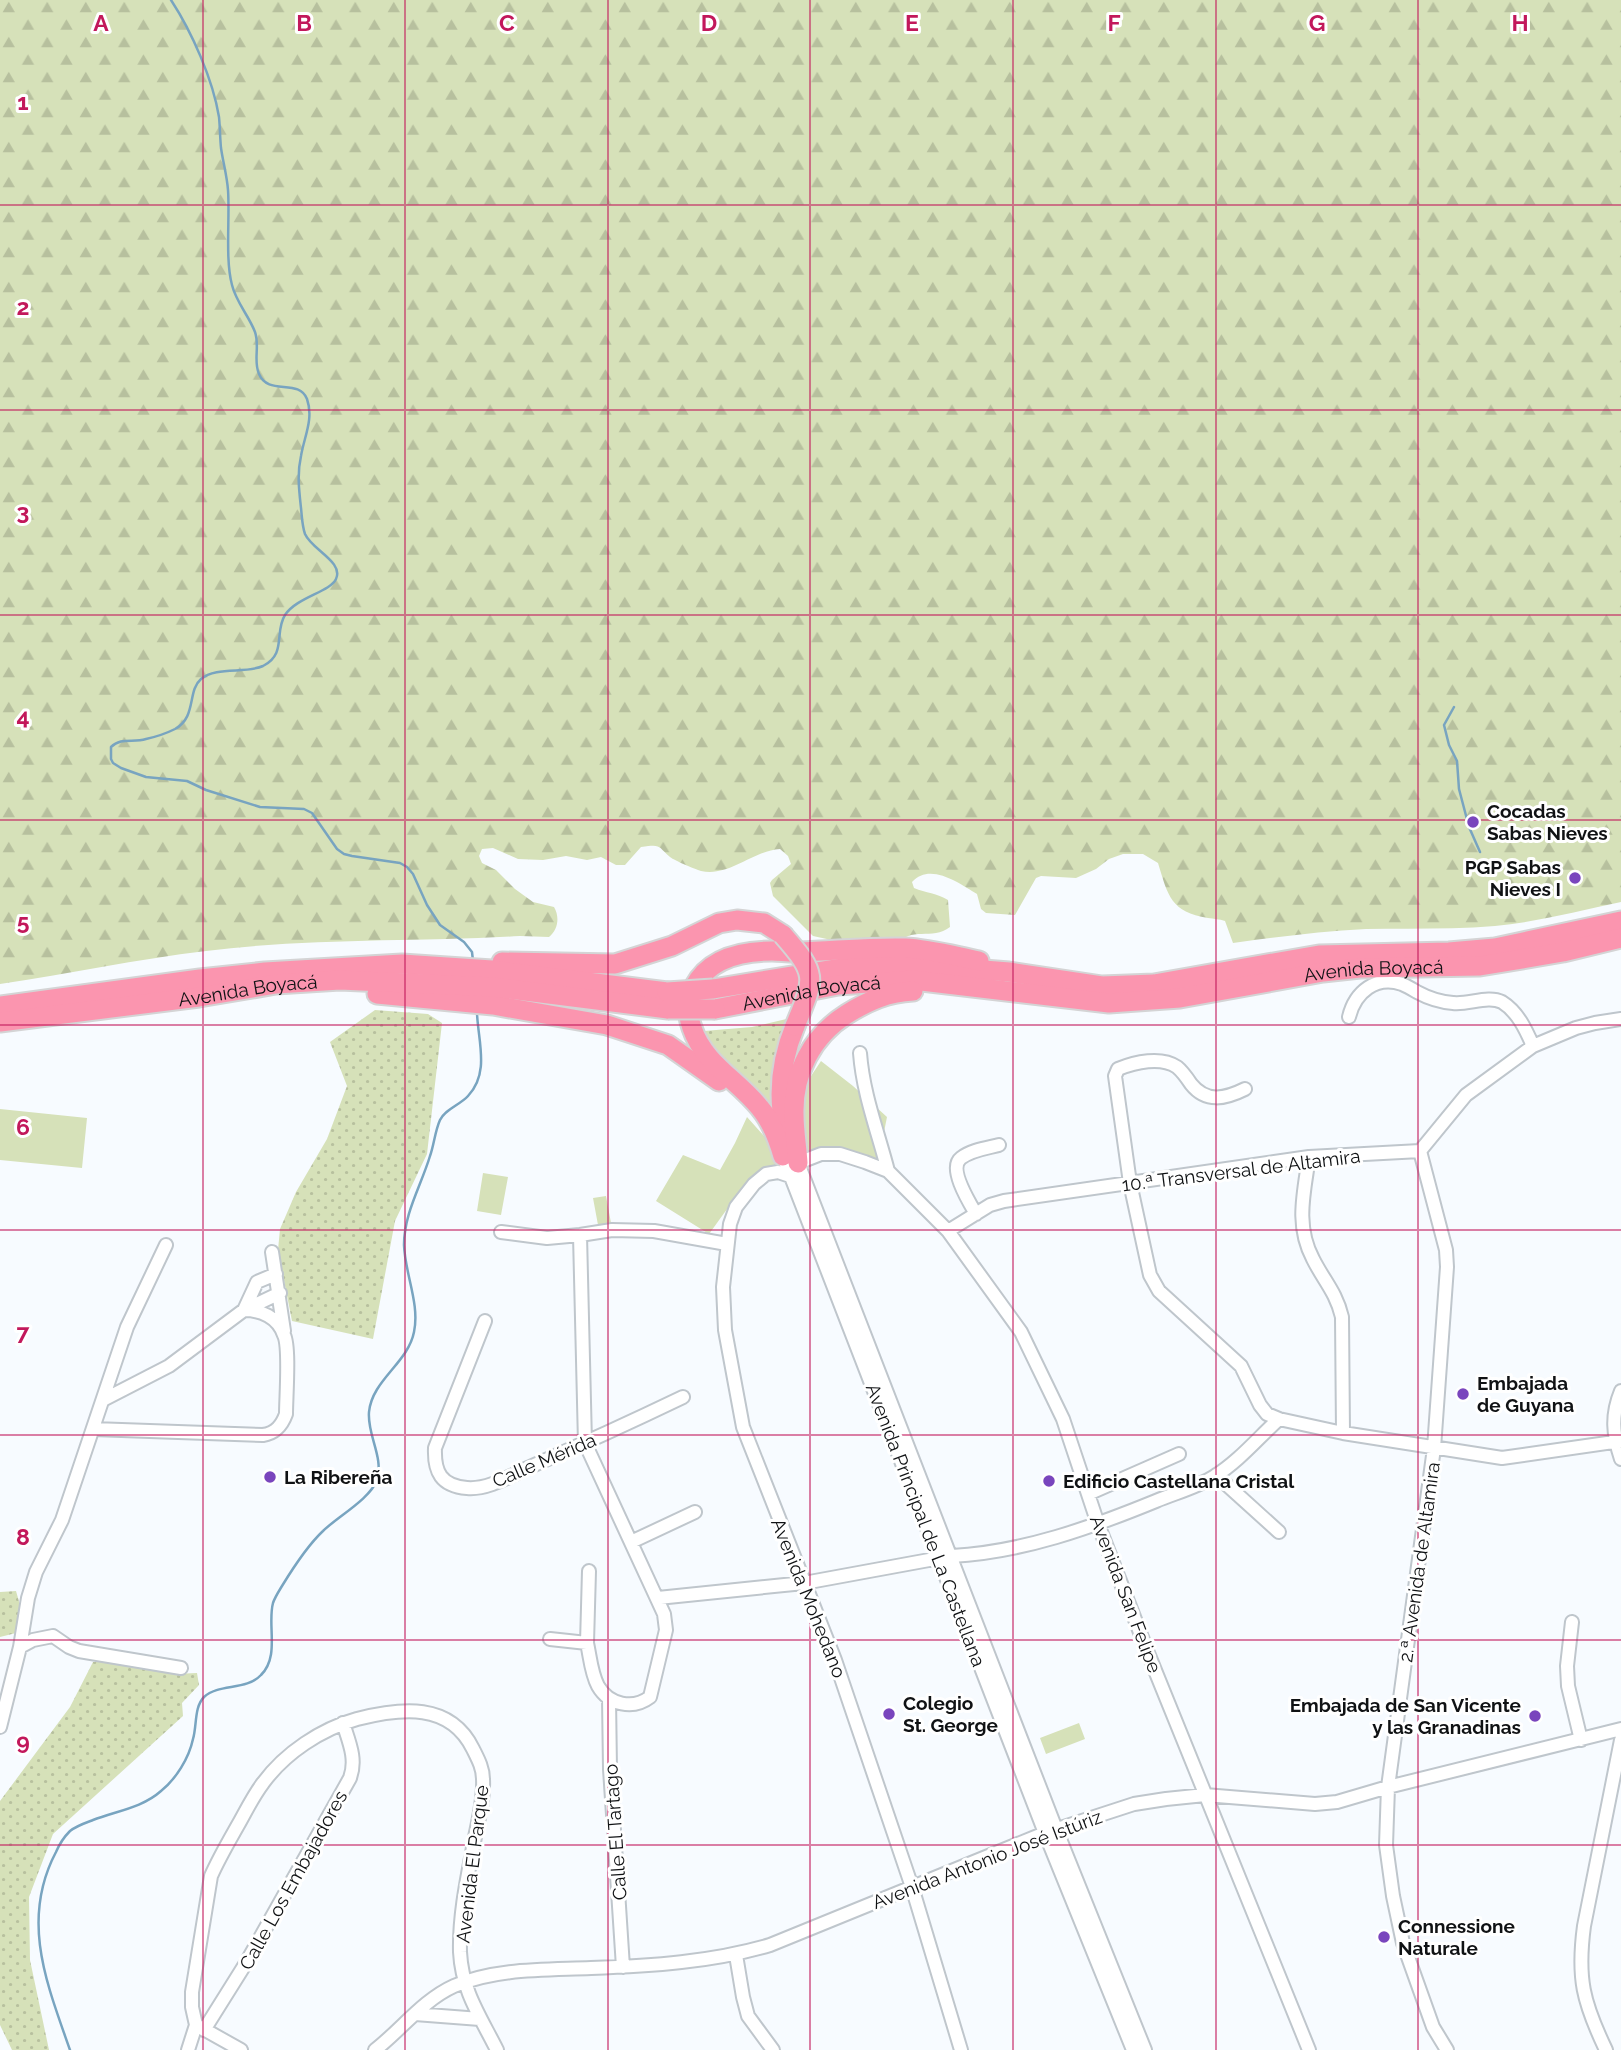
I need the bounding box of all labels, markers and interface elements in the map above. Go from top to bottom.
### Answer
text: A [93,9,109,36]
text: B [296,9,312,36]
text: C [499,9,515,36]
text: D [701,9,717,36]
text: E [905,9,919,36]
text: F [1107,9,1121,36]
text: G [1309,9,1325,36]
text: H [1511,9,1529,36]
text: 1 [17,88,29,115]
text: 2 [17,293,29,320]
text: 3 [17,498,29,525]
text: 4 [16,703,30,730]
place label: Cocadas Sabas Nieves [1487,800,1608,844]
marker: Cocadas Sabas Nieves [1465,814,1481,830]
place label: PGP Sabas Nieves I [1465,856,1561,900]
marker: PGP Sabas Nieves I [1567,870,1583,886]
text: 5 [17,908,30,935]
street label: Avenida Boyacá [1302,956,1444,986]
street label: Avenida Boyacá [177,970,318,1010]
street label: Avenida Boyacá [740,971,881,1014]
text: 6 [16,1113,30,1140]
street label: 10.ª Transversal de Altamira [1121,1144,1361,1196]
text: 7 [17,1318,30,1345]
place label: Embajada de Guyana [1477,1372,1574,1416]
street label: Avenida Principal de La Castellana [862,1380,990,1670]
marker: Embajada de Guyana [1455,1386,1471,1402]
street label: Calle Mérida [489,1428,599,1492]
street label: 2.ª Avenida de Altamira [1394,1460,1444,1664]
place label: La Ribereña [284,1466,392,1488]
marker: La Ribereña [262,1469,278,1485]
place label: Edificio Castellana Cristal [1063,1470,1295,1492]
marker: Edificio Castellana Cristal [1041,1473,1057,1489]
street label: Avenida San Felipe [1086,1512,1166,1676]
street label: Avenida Mohedano [767,1515,851,1681]
text: 8 [16,1523,30,1550]
place label: Colegio St. George [903,1692,998,1736]
place label: Embajada de San Vicente y las Granadinas [1290,1694,1521,1738]
marker: Colegio St. George [881,1706,897,1722]
marker: Embajada de San Vicente y las Granadinas [1527,1708,1543,1724]
text: 9 [16,1728,30,1755]
street label: Calle El Tartago [599,1763,631,1901]
street label: Avenida El Parque [451,1784,493,1944]
street label: Calle Los Embajadores [235,1787,351,1973]
street label: Avenida Antonio José Istúriz [869,1805,1105,1913]
place label: Connessione Naturale [1398,1915,1515,1959]
marker: Connessione Naturale [1376,1929,1392,1945]

